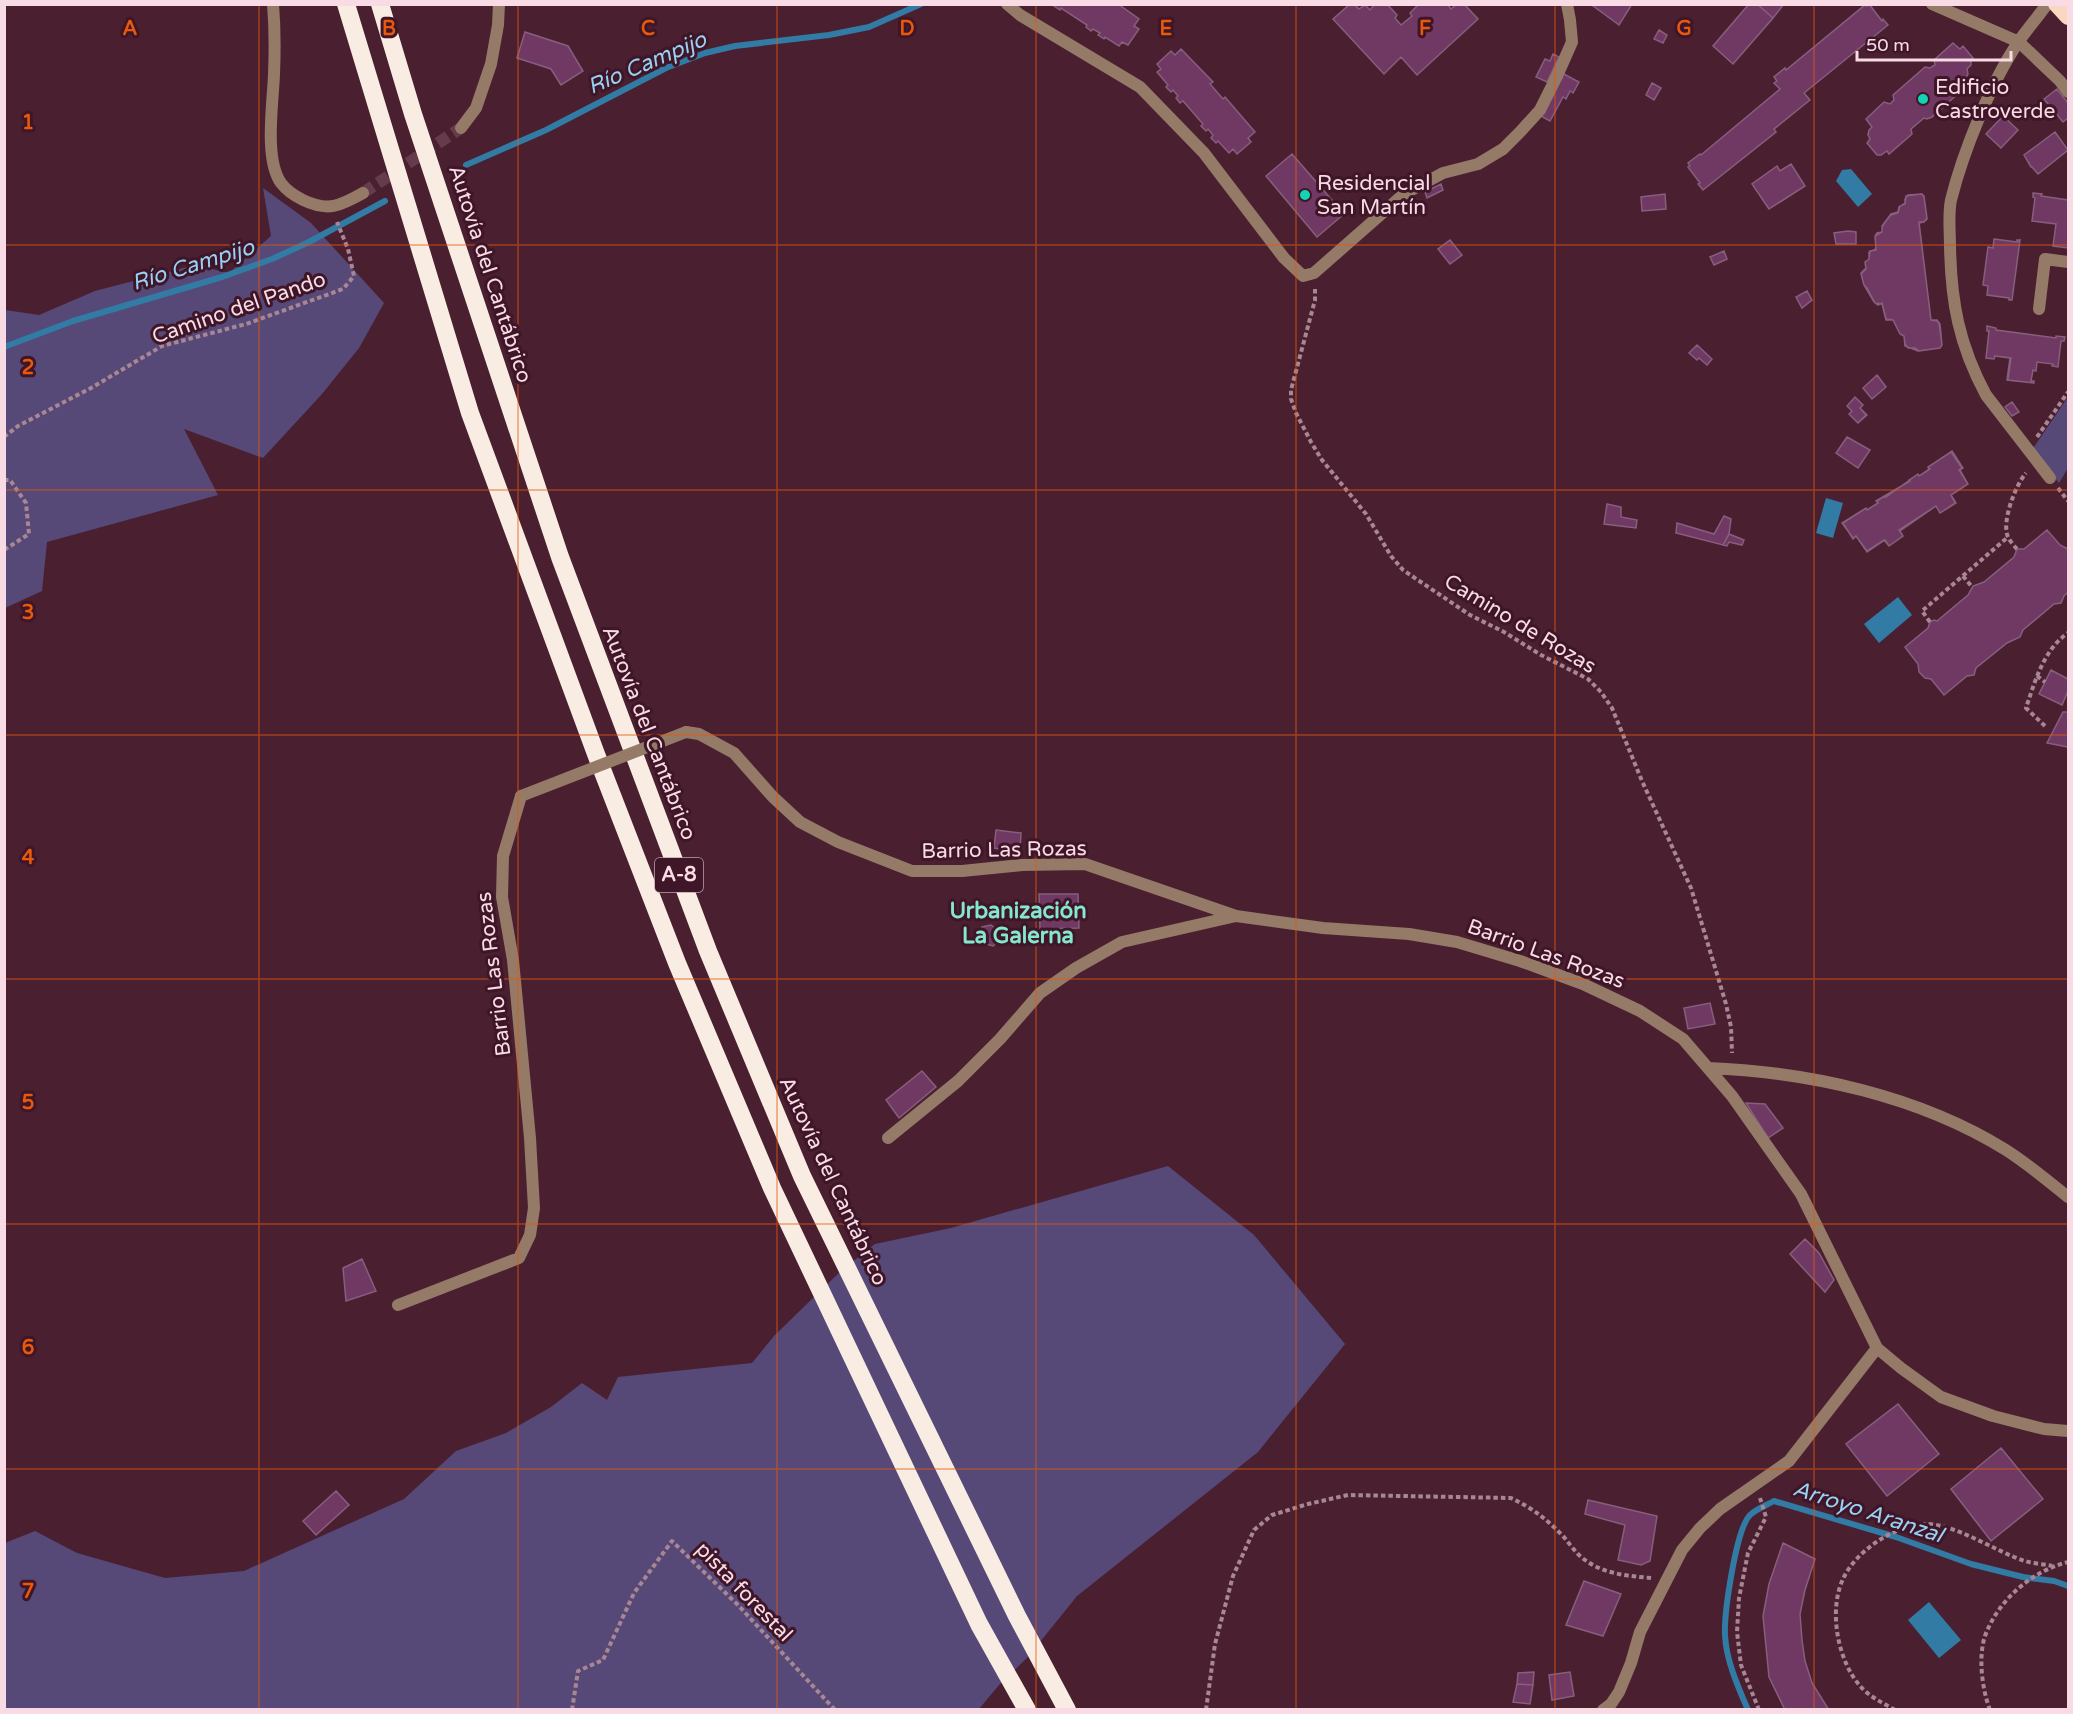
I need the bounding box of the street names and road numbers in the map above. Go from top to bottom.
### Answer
street label: Autovía del Cantábrico [443,162,537,386]
street label: Camino del Pando [149,267,329,349]
street label: Camino de Rozas [1440,569,1600,679]
street label: Autovía del Cantábrico [597,622,701,844]
street label: Barrio Las Rozas [921,836,1087,864]
road number: A-8 [655,858,703,892]
street label: Barrio Las Rozas [472,890,516,1058]
street label: Barrio Las Rozas [1464,914,1628,994]
street label: Autovía del Cantábrico [774,1073,892,1289]
street label: pista forestal [690,1537,798,1647]

